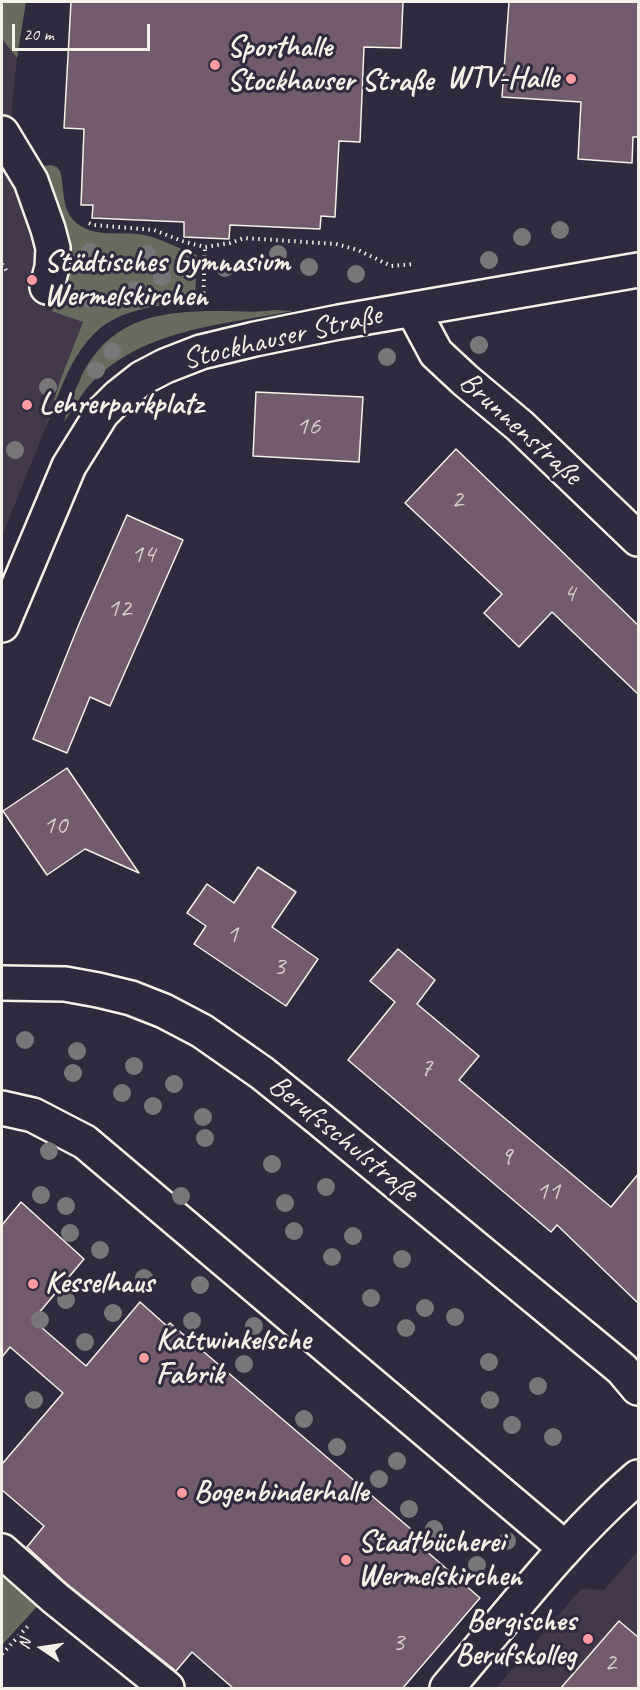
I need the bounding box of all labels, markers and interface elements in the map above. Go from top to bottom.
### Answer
scale bar [15,12,153,50]
text: 20 m [23,23,54,45]
place label: Sporthalle Stockhauser Straße [227,30,433,100]
marker: Sporthalle Stockhauser Straße [208,58,222,72]
place label: WTV-Halle [447,61,559,97]
marker: WTV-Halle [564,72,578,86]
place label: Städtisches Gymnasium Wermelskirchen [44,245,290,316]
marker: Städtisches Gymnasium Wermelskirchen [25,273,39,287]
street label: Stockhauser Straße [179,298,385,378]
street label: Brunnenstraße [451,365,589,493]
place label: Lehrerparkplatz [39,387,203,423]
marker: Lehrerparkplatz [20,398,34,412]
house number: 16 [296,411,320,443]
house number: 2 [451,484,463,516]
house number: 14 [131,539,155,571]
house number: 4 [563,578,575,610]
house number: 12 [107,593,131,625]
house number: 10 [43,810,67,842]
house number: 1 [226,919,238,951]
house number: 3 [273,951,285,983]
house number: 7 [420,1053,432,1085]
street label: Berufsschulstraße [261,1068,425,1210]
house number: 9 [500,1141,512,1173]
house number: 11 [536,1176,560,1208]
place label: Kesselhaus [45,1266,154,1302]
marker: Kesselhaus [26,1277,40,1291]
place label: Kattwinkelsche Fabrik [156,1323,310,1394]
marker: Kattwinkelsche Fabrik [137,1351,151,1365]
place label: Bogenbinderhalle [194,1475,368,1511]
marker: Bogenbinderhalle [175,1486,189,1500]
place label: Stadtbücherei Wermelskirchen [358,1525,521,1596]
marker: Stadtbücherei Wermelskirchen [339,1553,353,1567]
place label: Bergisches Berufskolleg [455,1604,576,1674]
north arrow [12,1618,72,1678]
house number: 3 [392,1627,404,1659]
marker: Bergisches Berufskolleg [581,1632,595,1646]
text: N [14,1637,35,1651]
house number: 2 [604,1647,616,1679]

